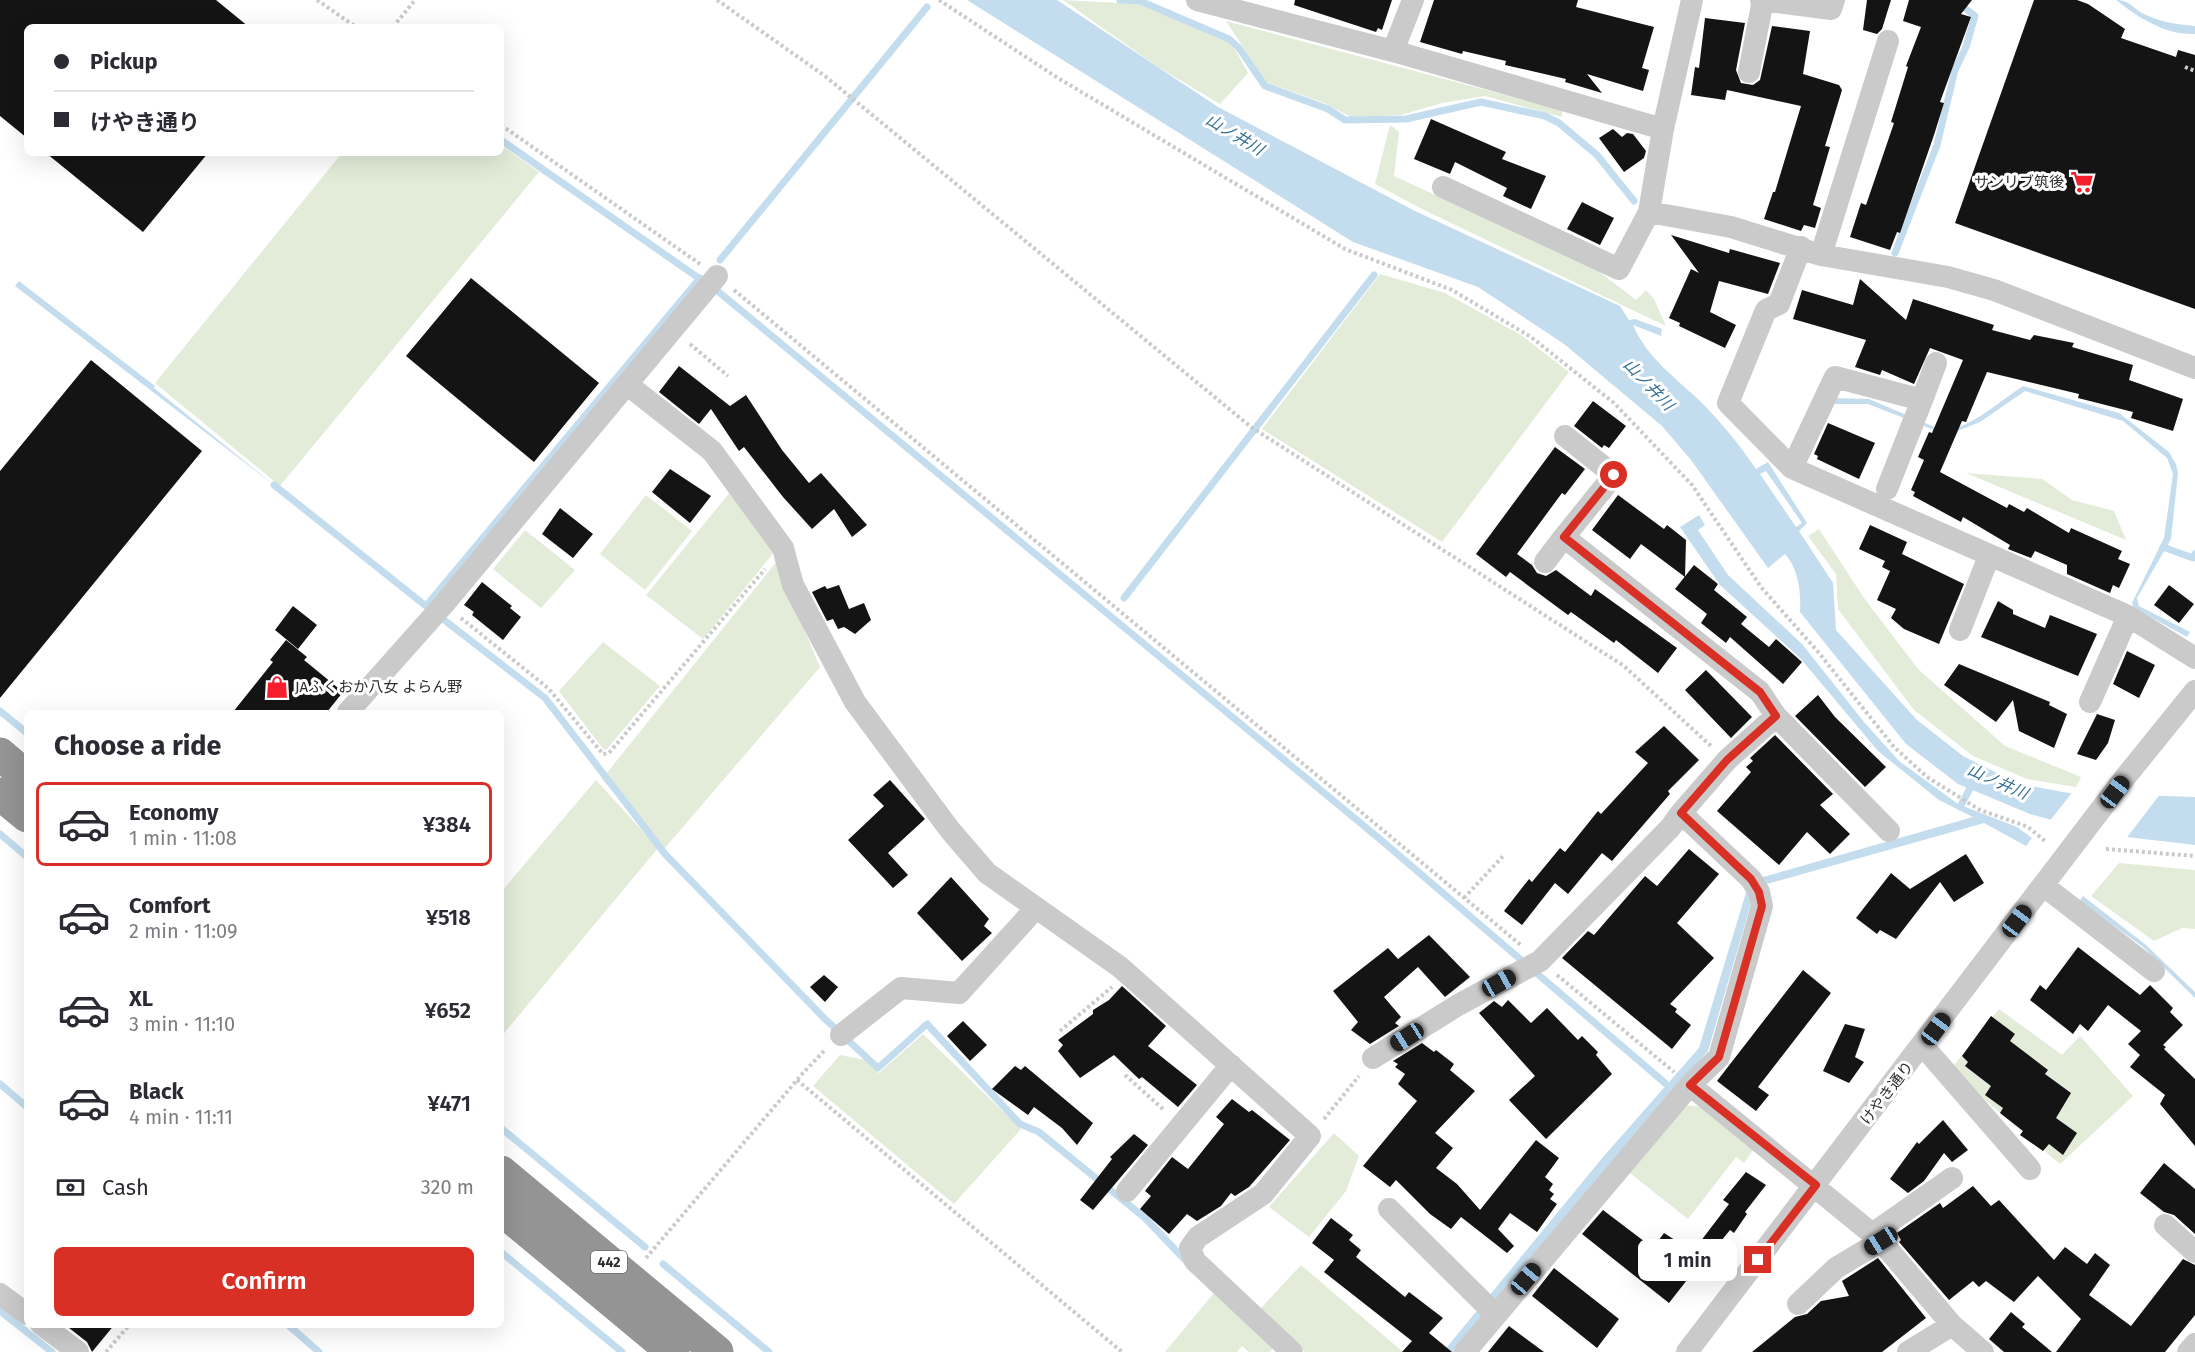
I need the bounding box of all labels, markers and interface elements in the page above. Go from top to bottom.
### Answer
text: Pickup [90,48,158,75]
text: けやき通り [90,109,200,136]
water label: 山ノ井川 [1202,110,1269,160]
supermarket icon: サンリブ筑後 [2069,169,2095,195]
place label: サンリブ筑後 [1974,173,2064,191]
water label: 山ノ井川 [1620,355,1679,415]
route start [1600,461,1627,488]
shop icon: JAふくおか八女 よらん野 [264,674,290,700]
place label: JAふくおか八女 よらん野 [295,678,462,696]
text: Choose a ride [54,730,221,762]
water label: 山ノ井川 [1965,760,2033,804]
car [2097,772,2133,812]
icon: car [57,797,111,851]
text: Economy [129,799,218,826]
text: ¥384 [423,811,471,838]
text: 1 min · 11:08 [129,826,237,850]
icon: car [57,890,111,944]
text: Comfort [129,892,210,919]
car [1999,901,2035,941]
text: ¥518 [426,904,471,931]
text: 2 min · 11:09 [129,919,237,943]
car [1479,966,1519,1000]
icon: car [57,983,111,1037]
text: XL [129,985,153,1012]
text: ¥652 [425,997,471,1024]
car [1918,1009,1954,1049]
text: 3 min · 11:10 [129,1012,235,1036]
car [1387,1020,1427,1054]
street label: けやき通り [1857,1058,1917,1128]
icon: car [57,1076,111,1130]
text: Black [129,1078,184,1105]
text: ¥471 [428,1090,471,1117]
text: 4 min · 11:11 [129,1105,233,1129]
icon: cash [54,1171,87,1204]
text: Cash [102,1174,149,1201]
text: 320 m [421,1175,474,1199]
car [1861,1224,1901,1258]
callout: 1 min [1638,1239,1737,1281]
route end [1744,1246,1771,1273]
button: Confirm [54,1247,474,1316]
text: 1 min [1663,1248,1712,1272]
road number: 442 [591,1251,627,1273]
car [1508,1259,1544,1299]

